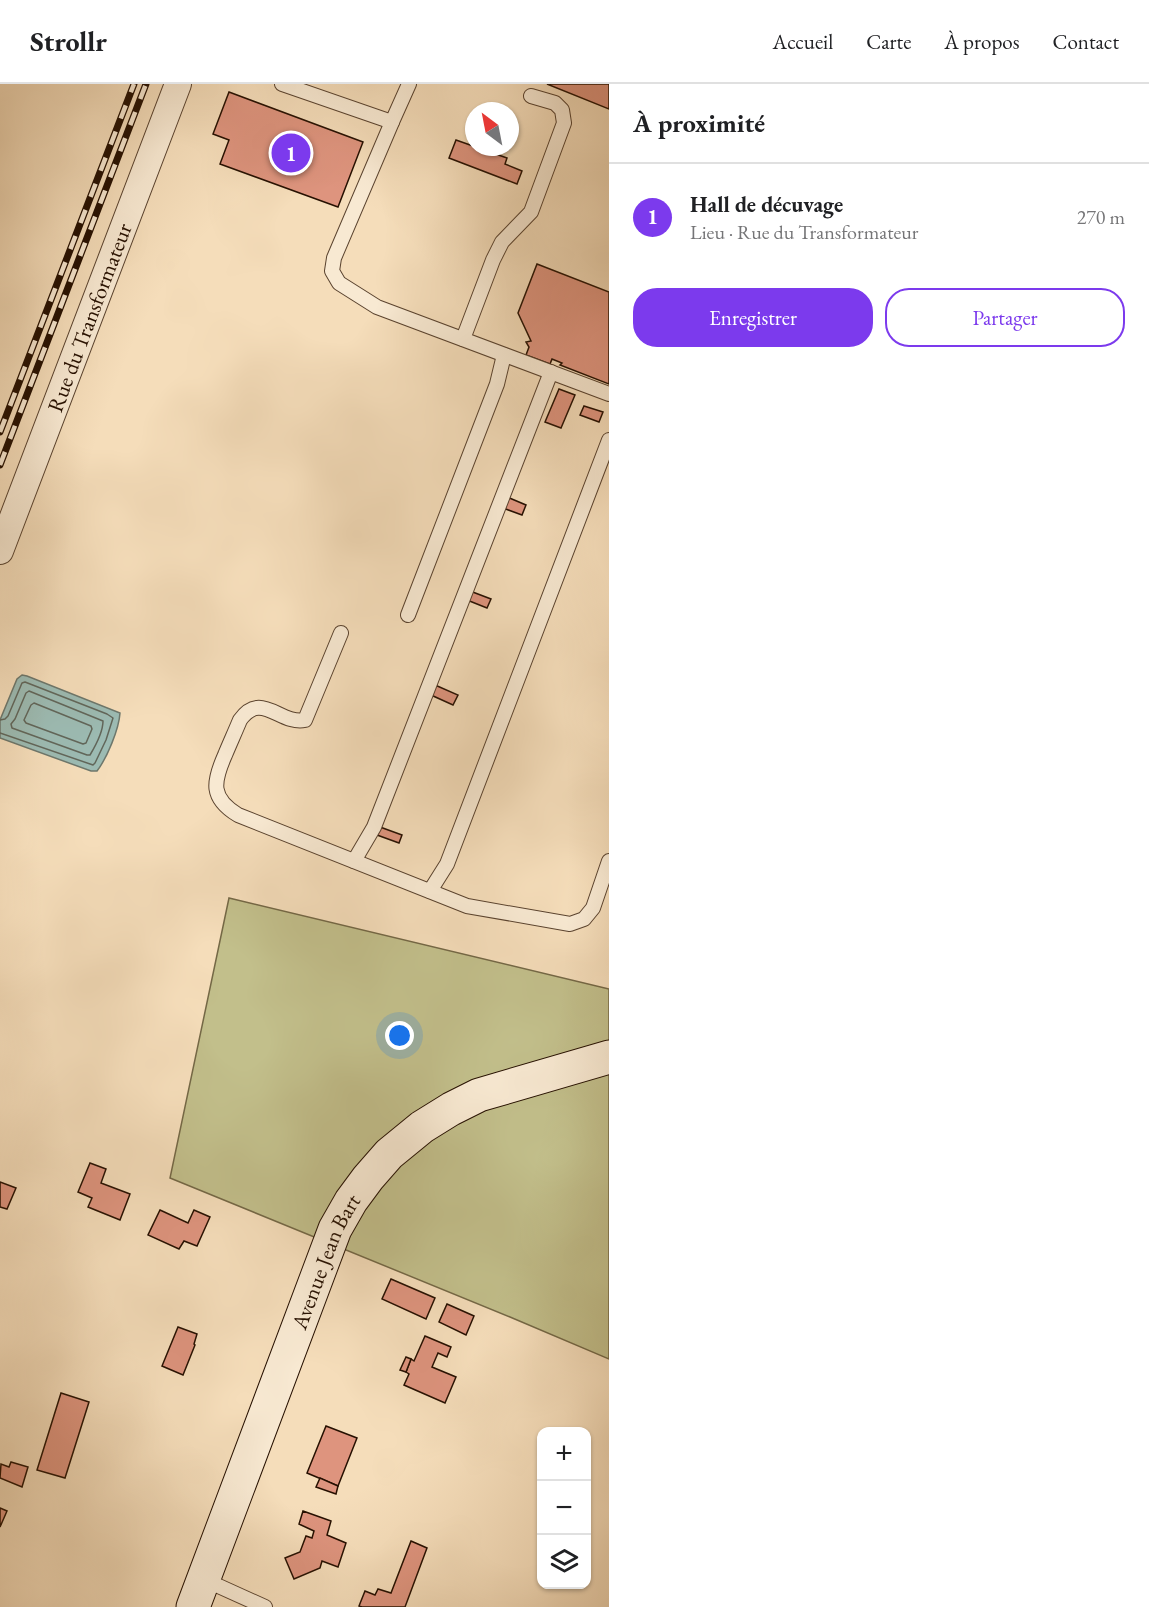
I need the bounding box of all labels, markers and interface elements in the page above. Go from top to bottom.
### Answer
text: Strollr [30,23,107,59]
text: Accueil [773,28,833,55]
text: Carte [866,28,911,55]
text: À propos [944,28,1019,55]
text: Contact [1052,28,1119,55]
north arrow [465,102,519,156]
text: À proximité [633,106,765,140]
pin: 1 [272,130,310,176]
text: Hall de décuvage [690,190,843,219]
text: 1 [647,204,658,230]
text: 270 m [1077,204,1125,230]
street label: Rue du Transformateur [40,218,138,416]
text: Lieu · Rue du Transformateur [690,219,919,245]
button: Enregistrer [633,288,873,347]
button: Partager [885,288,1125,347]
your location [385,1021,414,1050]
street label: Avenue Jean Bart [284,1187,366,1334]
map controls [537,1427,591,1589]
button: + [537,1427,591,1481]
button: − [537,1481,591,1535]
button: layers [537,1535,591,1589]

